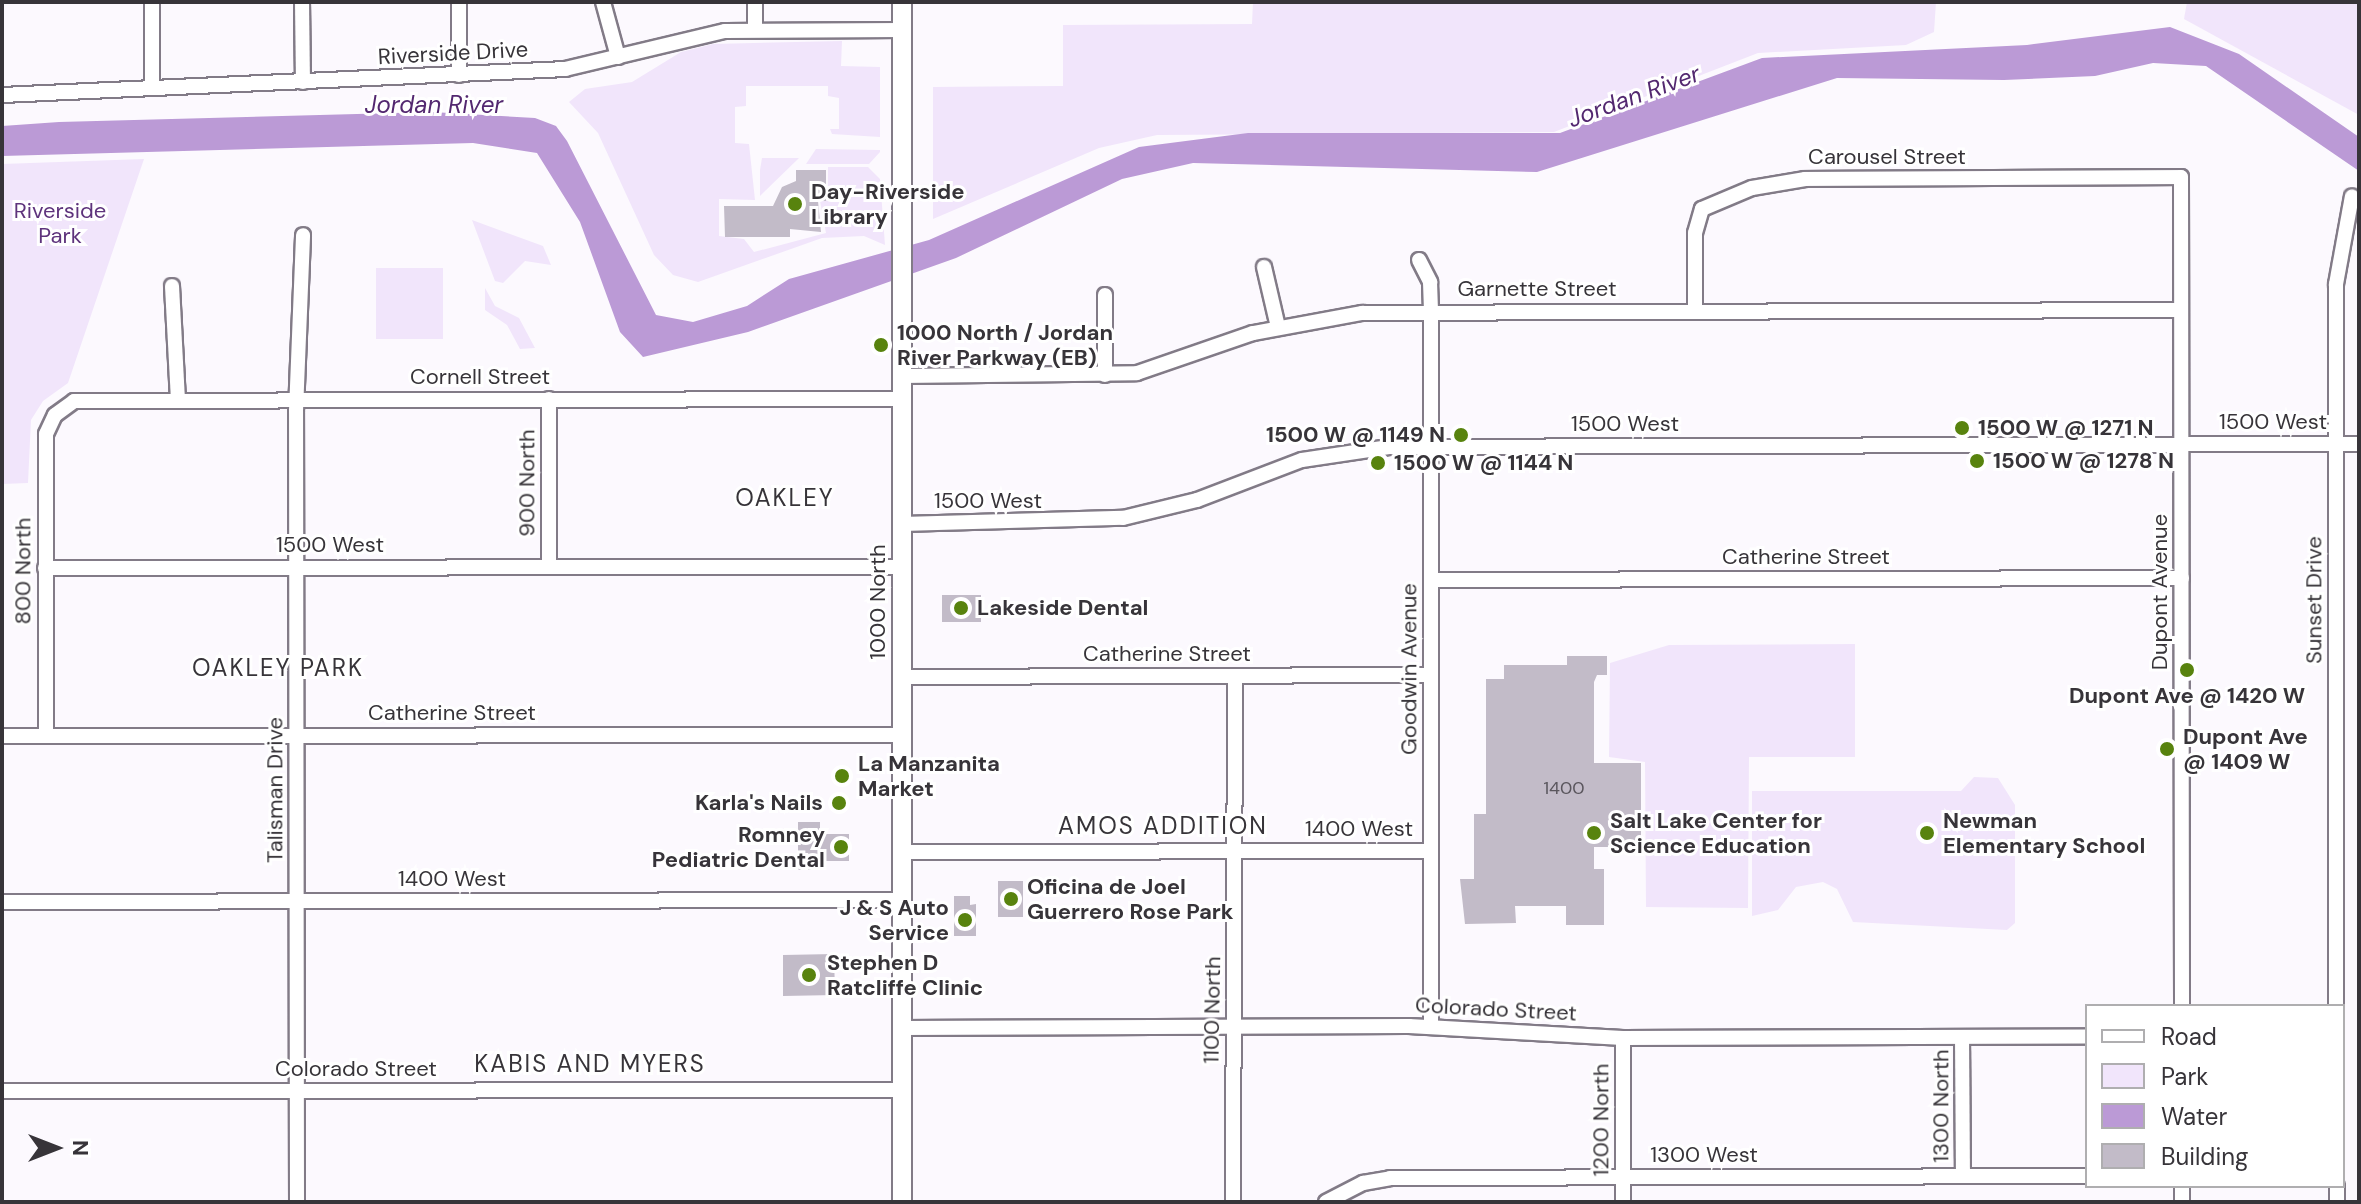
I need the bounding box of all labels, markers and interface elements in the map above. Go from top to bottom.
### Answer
street label: Riverside Drive [377,36,529,70]
water label: Jordan River [1564,59,1704,133]
water label: Jordan River [365,91,503,119]
street label: Carousel Street [1808,144,1966,170]
place label: Day-Riverside Library [811,178,964,230]
marker: Day-Riverside Library [786,195,804,213]
park label: Riverside Park [14,197,106,248]
street label: Garnette Street [1457,276,1617,302]
place label: 1000 North / Jordan River Parkway (EB) [897,319,1113,370]
marker: 1000 North / Jordan River Parkway (EB) [872,336,890,354]
street label: Cornell Street [410,364,550,390]
street label: 1500 West [2219,409,2327,435]
street label: 1500 West [1571,411,1679,437]
place label: 1500 W @ 1271 N [1978,415,2154,441]
marker: 1500 W @ 1271 N [1953,419,1971,437]
place label: 1500 W @ 1149 N [1266,422,1445,448]
marker: 1500 W @ 1149 N [1452,426,1470,444]
street label: 900 North [514,429,540,537]
place label: 1500 W @ 1278 N [1993,448,2174,474]
place label: 1500 W @ 1144 N [1394,450,1573,476]
marker: 1500 W @ 1278 N [1968,452,1986,470]
marker: 1500 W @ 1144 N [1369,454,1387,472]
district label: OAKLEY [735,484,835,512]
street label: 1500 West [934,488,1042,514]
street label: Dupont Avenue [2147,514,2173,670]
street label: 800 North [10,518,36,624]
street label: 1500 West [276,532,384,558]
street label: Sunset Drive [2301,536,2327,664]
street label: 1000 North [865,544,891,660]
street label: Catherine Street [1722,544,1890,570]
street label: Goodwin Avenue [1396,583,1422,755]
place label: Lakeside Dental [977,595,1148,621]
marker: Lakeside Dental [952,599,970,617]
street label: Catherine Street [1083,641,1251,667]
district label: OAKLEY PARK [192,654,364,682]
marker: Dupont Ave @ 1420 W [2178,661,2196,679]
place label: Dupont Ave @ 1420 W [2069,683,2305,709]
street label: Catherine Street [368,700,536,726]
street label: Talisman Drive [262,717,288,863]
place label: Dupont Ave @ 1409 W [2183,723,2308,774]
marker: Dupont Ave @ 1409 W [2158,740,2176,758]
place label: La Manzanita Market [858,750,1000,802]
marker: La Manzanita Market [833,767,851,785]
house number: 1400 [1543,777,1585,799]
place label: Karla's Nails [695,790,823,816]
marker: Karla's Nails [830,794,848,812]
place label: Salt Lake Center for Science Education [1610,807,1822,858]
place label: Newman Elementary School [1943,807,2145,858]
district label: AMOS ADDITION [1058,812,1268,840]
street label: 1400 West [1305,816,1413,842]
place label: Romney Pediatric Dental [652,821,825,872]
marker: Salt Lake Center for Science Education [1585,824,1603,842]
marker: Newman Elementary School [1918,824,1936,842]
marker: Romney Pediatric Dental [832,838,850,856]
street label: 1400 West [398,866,506,892]
place label: Oficina de Joel Guerrero Rose Park [1027,873,1234,924]
marker: Oficina de Joel Guerrero Rose Park [1002,890,1020,908]
place label: J & S Auto Service [840,894,949,946]
marker: J & S Auto Service [956,911,974,929]
place label: Stephen D Ratcliffe Clinic [827,949,983,1000]
street label: 1100 North [1198,956,1226,1064]
marker: Stephen D Ratcliffe Clinic [798,964,820,986]
street label: Colorado Street [1414,992,1578,1026]
legend [2085,1004,2345,1188]
text: Road [2161,1021,2217,1052]
street label: 1300 North [1928,1049,1954,1163]
district label: KABIS AND MYERS [474,1050,706,1078]
street label: Colorado Street [275,1056,437,1082]
text: Park [2161,1061,2208,1092]
street label: 1200 North [1588,1064,1614,1176]
text: Water [2161,1101,2227,1132]
north arrow [16,1108,96,1188]
text: N [66,1140,95,1156]
text: Building [2161,1141,2248,1172]
street label: 1300 West [1650,1142,1758,1168]

